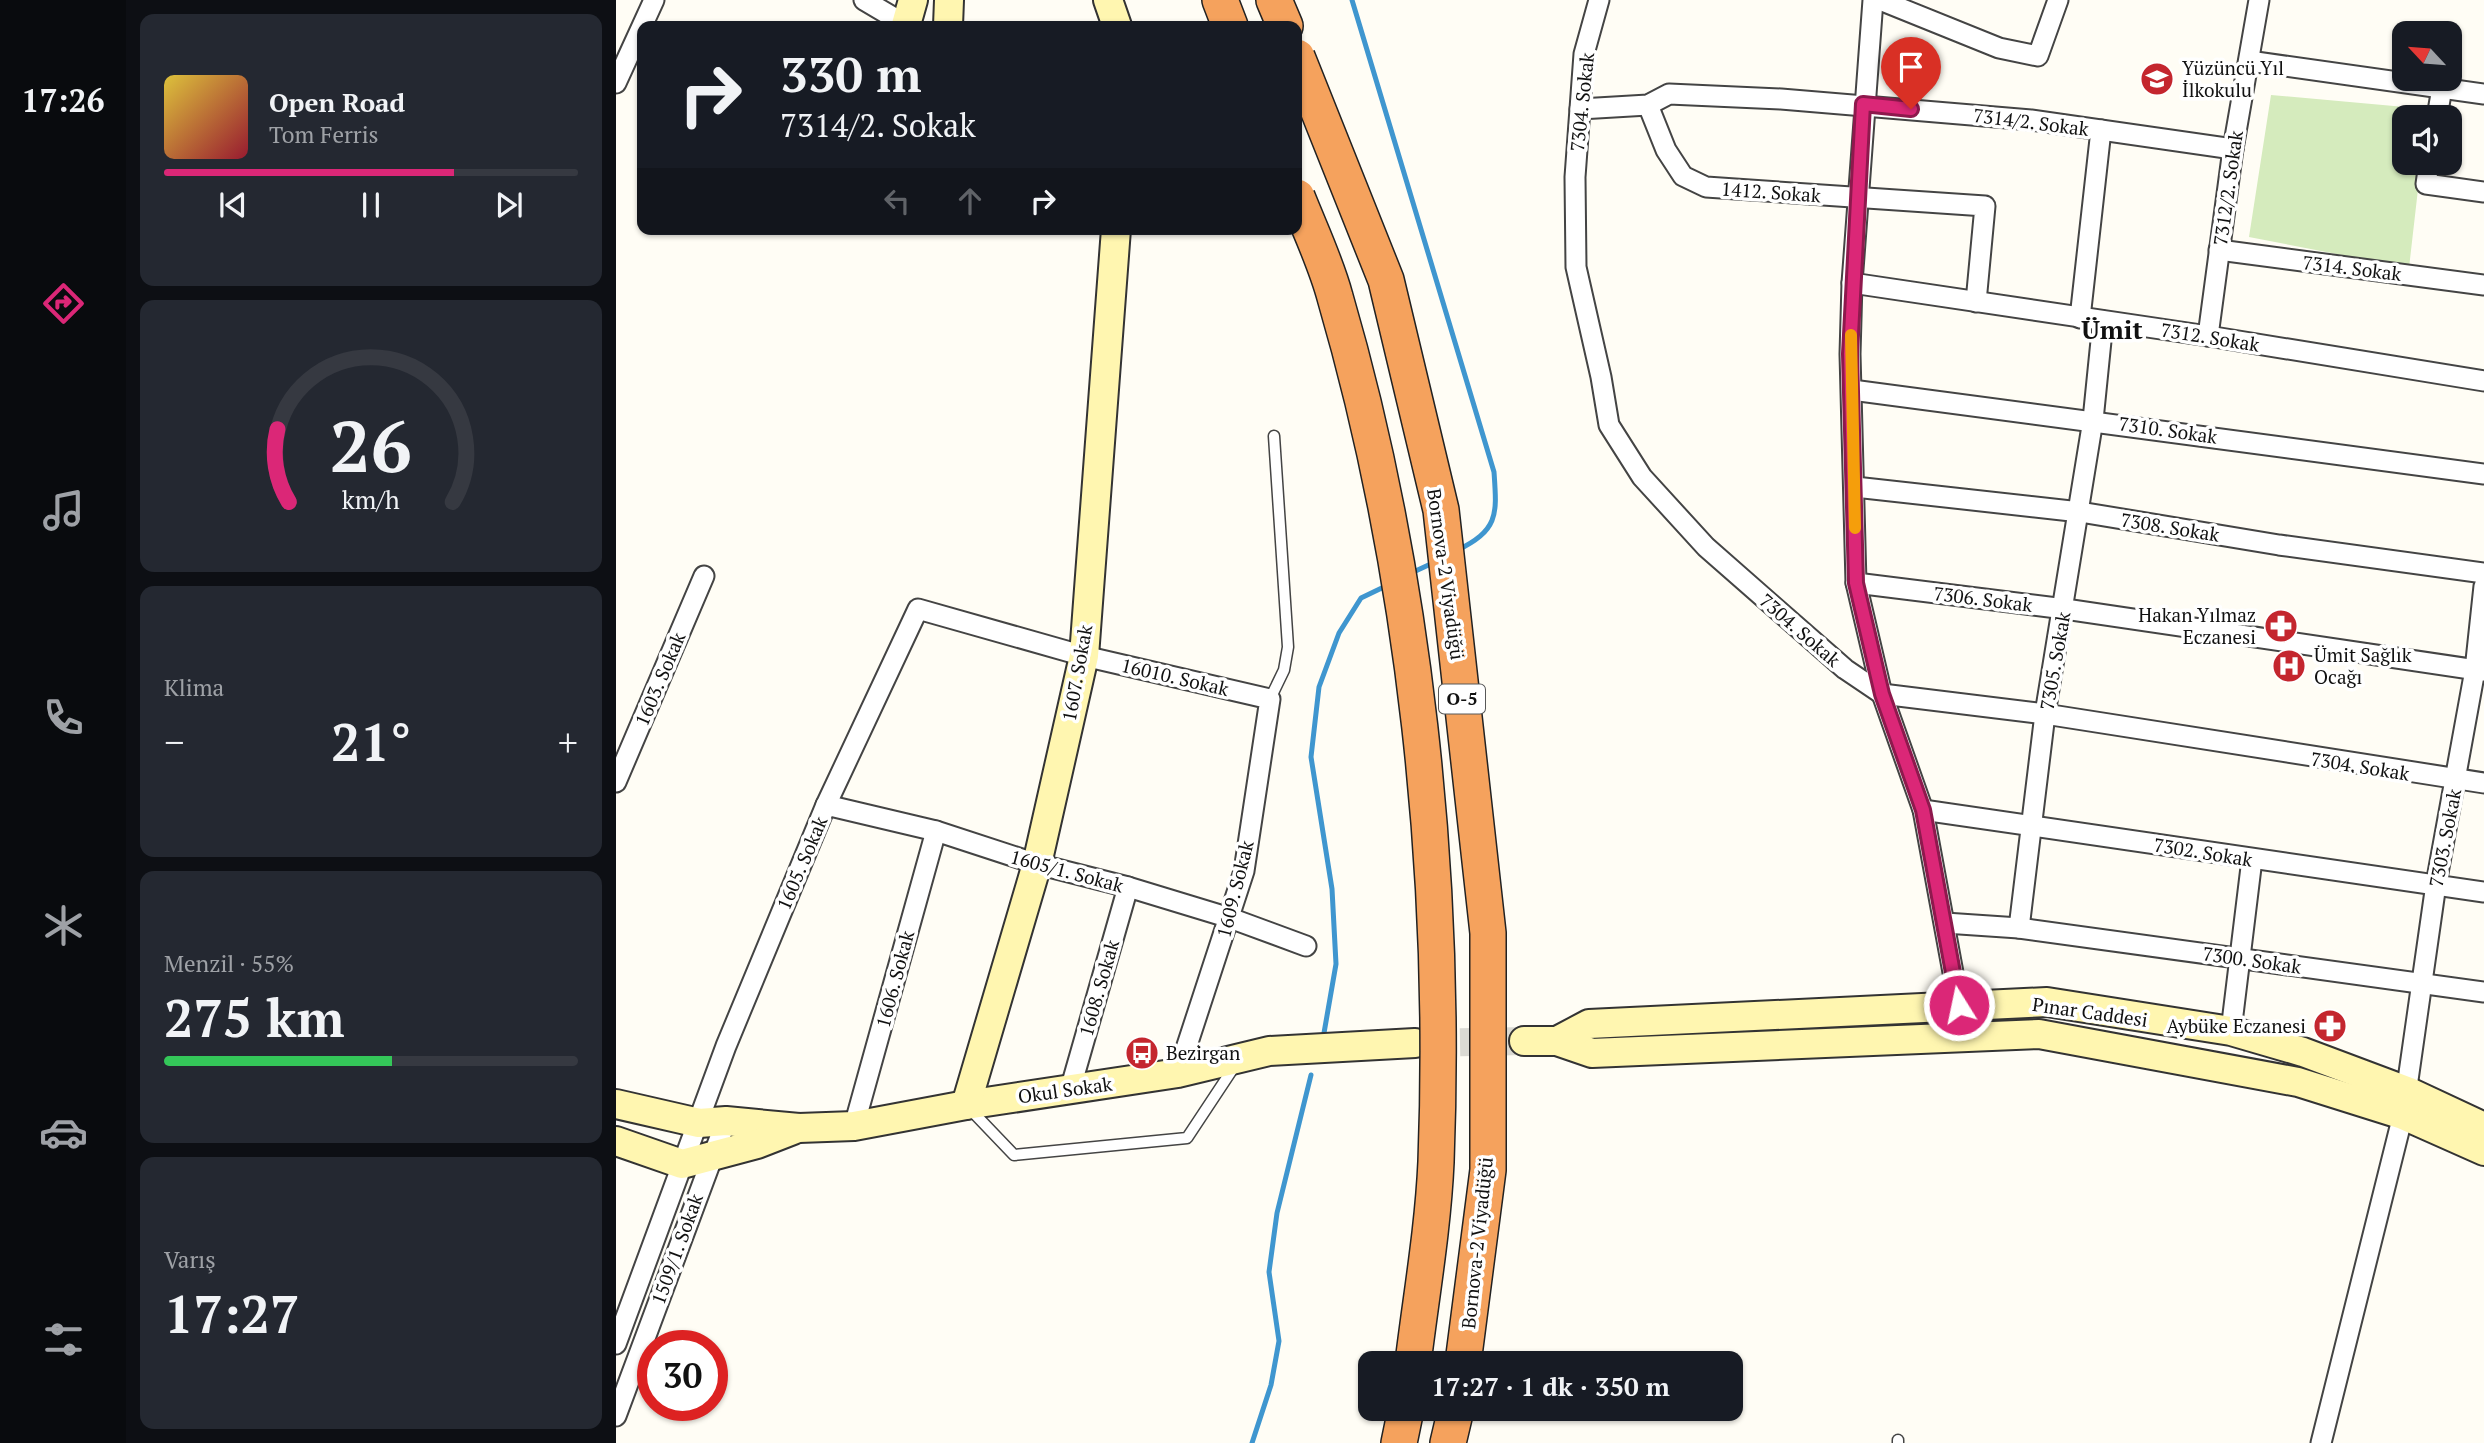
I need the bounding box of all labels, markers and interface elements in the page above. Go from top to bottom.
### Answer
north arrow [2392,21,2462,91]
map controls [2392,21,2462,175]
pin [1881,37,1941,109]
text: 330 m [780,41,922,106]
icon: arrive [1892,48,1930,86]
icon: right [665,49,756,140]
street label: 7304. Sokak [1564,51,1599,153]
place label: Yüzüncü Yıl İlkokulu [2182,55,2284,102]
school or university icon: Yüzüncü Yıl İlkokulu [2138,60,2176,98]
text: 17:26 [21,79,105,121]
text: Open Road [269,85,405,119]
street label: 7314/2. Sokak [1972,102,2090,141]
text: 7314/2. Sokak [780,104,976,146]
button: sound [2392,105,2462,175]
text: Tom Ferris [269,119,379,150]
street label: 7312/2. Sokak [2207,128,2248,247]
street label: 1412. Sokak [1721,176,1822,207]
icon: left [878,182,916,220]
icon: ahead [951,182,989,220]
icon: right [1024,182,1062,220]
icon: previous [214,186,252,224]
icon: pause [352,186,390,224]
icon: next [490,186,528,224]
street label: 7314. Sokak [2301,249,2403,286]
icon: directions [39,279,88,328]
district label: Ümit [2081,312,2143,346]
street label: 7312. Sokak [2159,316,2261,357]
text: 26 [330,396,412,493]
street label: 7310. Sokak [2117,410,2219,449]
text: km/h [342,482,400,515]
icon: music [39,486,88,535]
street label: Bornova-2 Viyadüğü [1422,487,1471,661]
street label: 7308. Sokak [2119,506,2221,547]
street label: 7306. Sokak [1932,580,2034,617]
street label: 7304. Sokak [1755,588,1846,672]
place label: Hakan Yılmaz Eczanesi [2138,602,2256,649]
pharmacy icon: Hakan Yılmaz Eczanesi [2262,607,2300,645]
street label: 7305. Sokak [2034,610,2075,712]
street label: 1607. Sokak [1056,622,1097,723]
street label: 1603. Sokak [629,628,691,730]
place label: Ümit Sağlık Ocağı [2314,642,2412,689]
hospital icon: Ümit Sağlık Ocağı [2270,647,2308,685]
street label: 16010. Sokak [1119,652,1232,701]
text: Klima [164,672,224,703]
road number: O-5 [1439,684,1485,714]
icon: phone [39,693,88,742]
text: 21° [331,707,411,776]
text: − [164,717,184,767]
text: + [558,717,578,767]
street label: 7304. Sokak [2309,745,2411,786]
street label: 7303. Sokak [2423,786,2466,889]
street label: 1605. Sokak [771,812,833,914]
street label: 7302. Sokak [2152,831,2254,872]
street label: 1609. Sokak [1210,837,1259,940]
street label: 1605/1. Sokak [1008,843,1127,898]
icon: climate [39,901,88,950]
street label: 1606. Sokak [870,927,920,1030]
street label: 1608. Sokak [1073,936,1124,1039]
street label: 7300. Sokak [2201,940,2303,979]
text: Menzil · 55% [164,948,294,979]
position arrow [1922,968,1996,1042]
text: 275 km [164,983,345,1052]
street label: Pınar Caddesi [2031,991,2149,1032]
pharmacy icon: Aybüke Eczanesi [2311,1007,2349,1045]
place label: Aybüke Eczanesi [2167,1013,2306,1038]
bus stop icon: Bezirgan [1123,1034,1161,1072]
place label: Bezirgan [1166,1040,1240,1065]
street label: Okul Sokak [1016,1070,1114,1108]
icon: car [39,1108,88,1157]
street label: Bornova-2 Viyadüğü [1455,1156,1498,1330]
street label: 1509/1. Sokak [645,1190,708,1308]
text: Varış [164,1244,216,1275]
text: 17:27 [164,1279,299,1348]
icon: filters [39,1315,88,1364]
speed limit sign: 30 [637,1330,728,1421]
text: 17:27 · 1 dk · 350 m [1431,1369,1670,1403]

